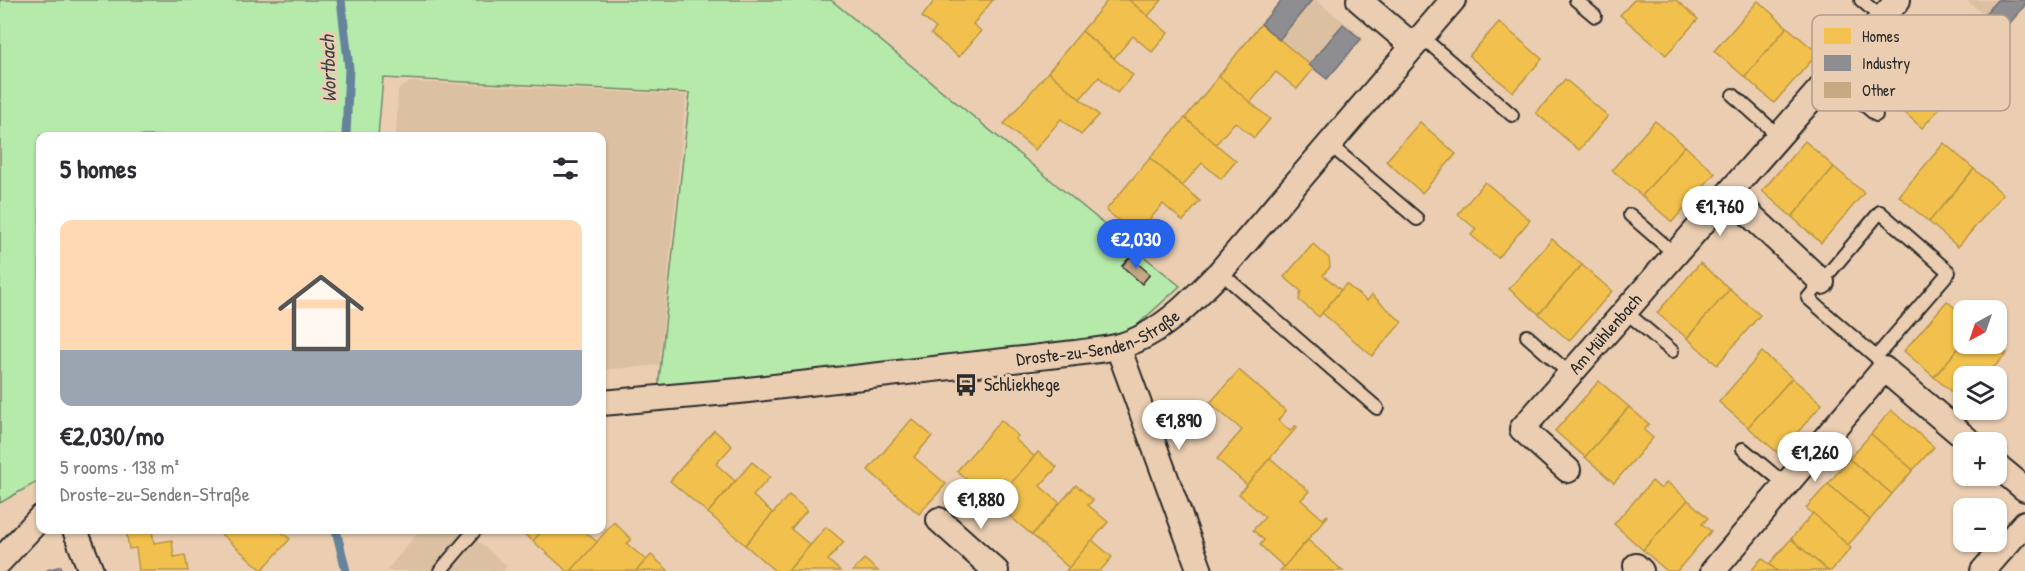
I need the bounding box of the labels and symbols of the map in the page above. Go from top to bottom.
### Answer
legend [1812,15,2010,111]
text: Homes [1862,25,1899,47]
water label: Wortbach [313,33,342,103]
text: Industry [1862,52,1910,74]
text: Other [1862,79,1896,101]
pin: €1,760 [1671,186,1769,237]
pin: €2,030 [1087,219,1185,270]
street label: Am Mühlenbach [1563,288,1648,379]
north arrow [1953,300,2007,354]
street label: Droste-zu-Senden-Straße [1015,303,1185,372]
bus stop icon: Schliekhege [953,372,979,398]
place label: Schliekhege [984,372,1060,397]
pin: €1,890 [1130,400,1228,451]
pin: €1,260 [1766,432,1864,483]
pin: €1,880 [932,479,1030,530]

